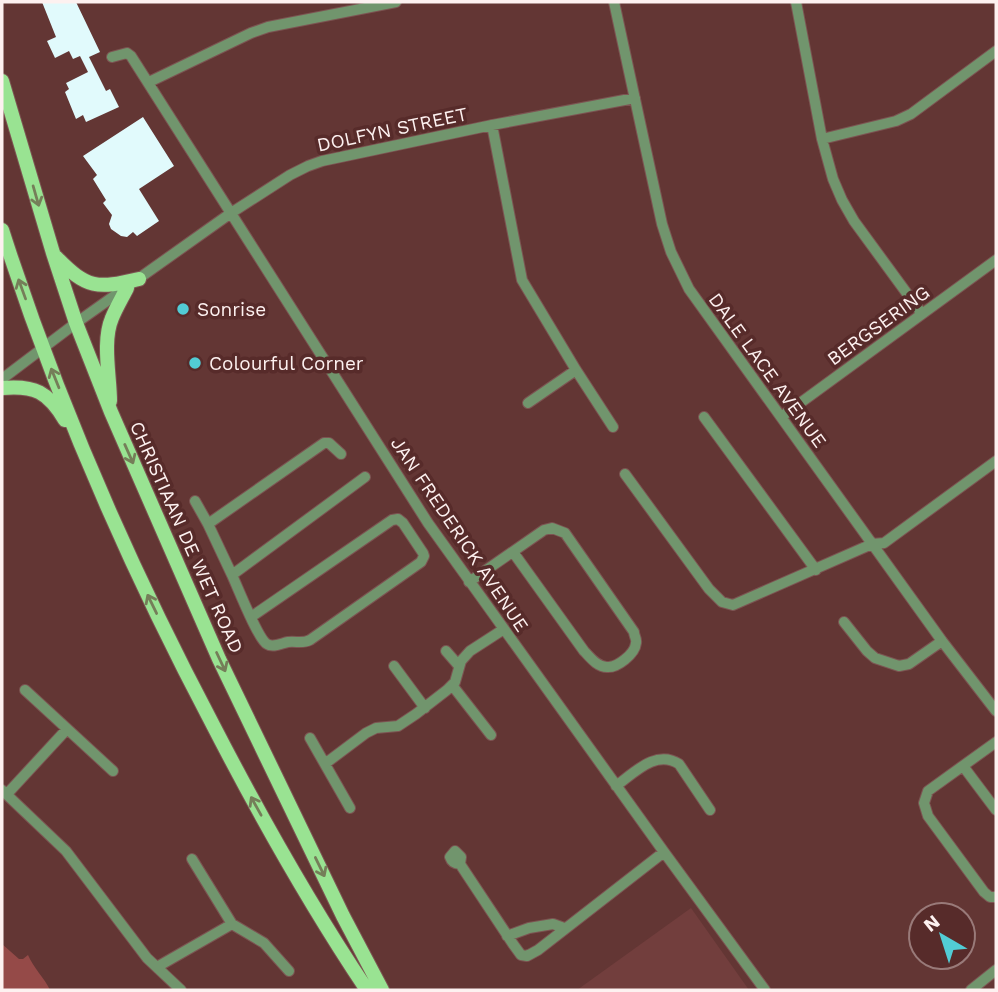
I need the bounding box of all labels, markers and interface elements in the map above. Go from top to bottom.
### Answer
street label: DOLFYN STREET [315,102,469,157]
one-way arrow [30,185,43,207]
one-way arrow [15,279,27,301]
street label: BERGSERING [823,281,934,370]
street label: DALE LACE AVENUE [704,288,831,452]
place label: Sonrise [197,298,266,321]
marker: Sonrise [175,301,191,317]
place label: Colourful Corner [209,352,364,375]
marker: Colourful Corner [187,355,203,371]
one-way arrow [47,367,60,389]
street label: CHRISTIAAN DE WET ROAD [125,418,248,657]
street label: JAN FREDERICK AVENUE [386,432,533,636]
one-way arrow [123,443,136,464]
one-way arrow [144,594,158,615]
one-way arrow [214,651,228,672]
one-way arrow [249,796,262,817]
one-way arrow [313,856,327,877]
north arrow [907,901,977,971]
text: N [919,910,944,937]

